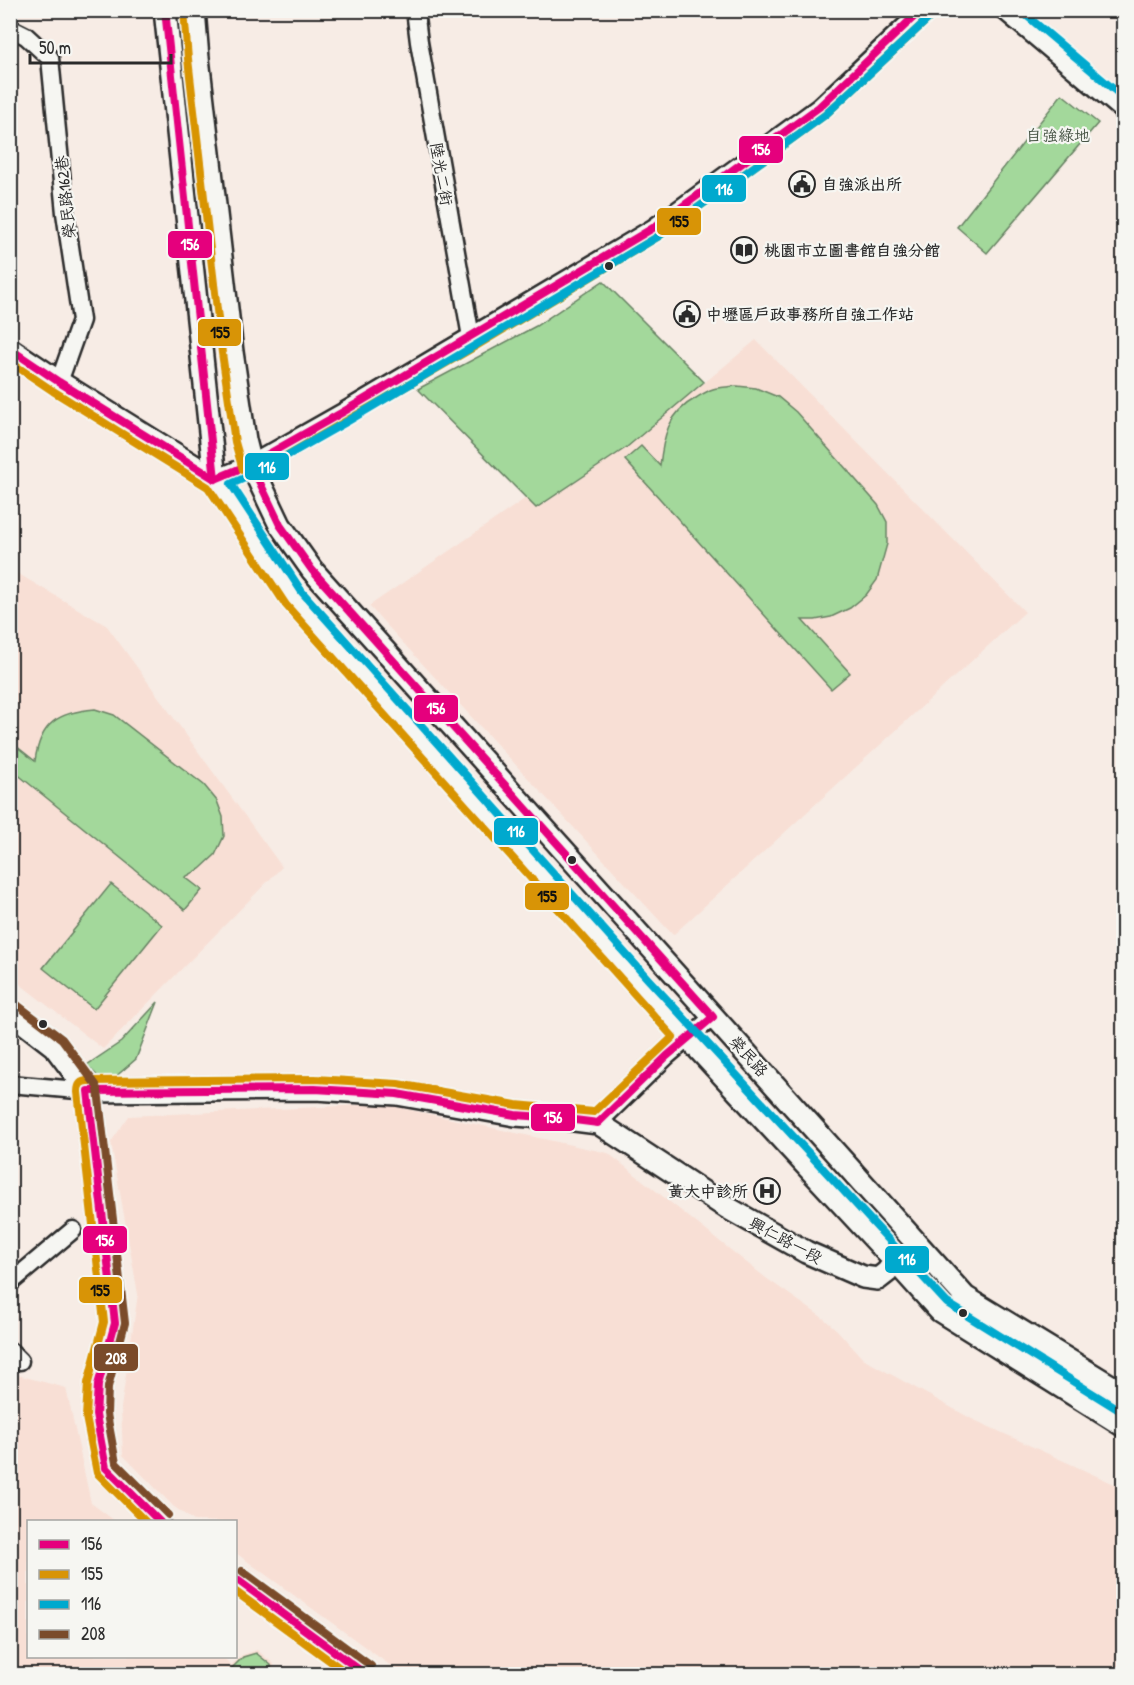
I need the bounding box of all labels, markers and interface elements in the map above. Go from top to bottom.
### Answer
scale bar [30,27,171,65]
text: 50 m [39,35,71,60]
park label: 自強綠地 [1026,124,1090,146]
line badge: 156 [738,135,784,164]
text: 156 [752,138,771,160]
street label: 陸光二街 [426,141,458,207]
street label: 榮民路162巷 [50,154,80,240]
public building icon: 自強派出所 [787,169,817,199]
place label: 自強派出所 [822,173,902,195]
line badge: 116 [701,174,747,203]
text: 116 [715,178,734,200]
line badge: 155 [656,207,702,236]
text: 155 [669,210,689,232]
line badge: 156 [167,230,213,259]
text: 156 [181,233,200,255]
library icon: 桃園市立圖書館自強分館 [729,235,759,265]
place label: 桃園市立圖書館自強分館 [764,239,940,261]
unlabelled marker [603,260,615,272]
public building icon: 中壢區戶政事務所自強工作站 [672,299,702,329]
place label: 中壢區戶政事務所自強工作站 [706,303,914,325]
line badge: 155 [197,318,242,347]
text: 155 [210,321,230,343]
line badge: 116 [244,452,290,481]
text: 116 [258,456,277,478]
line badge: 156 [413,694,459,723]
text: 156 [427,697,446,719]
line badge: 116 [493,817,539,846]
text: 116 [507,820,526,842]
unlabelled marker [566,854,578,866]
line badge: 155 [524,882,570,911]
text: 155 [537,885,557,907]
unlabelled marker [37,1018,49,1030]
street label: 榮民路 [725,1031,773,1081]
line badge: 156 [530,1103,576,1132]
text: 156 [544,1106,563,1128]
hospital icon: 黃大中診所 [752,1176,782,1206]
place label: 黃大中診所 [668,1180,748,1202]
street label: 興仁路一段 [746,1212,826,1268]
line badge: 156 [82,1225,128,1254]
text: 156 [96,1229,115,1251]
line badge: 116 [884,1245,930,1274]
text: 116 [898,1248,917,1270]
line badge: 155 [78,1276,123,1304]
text: 155 [90,1279,110,1301]
unlabelled marker [957,1307,969,1319]
line badge: 208 [93,1343,139,1372]
text: 208 [105,1347,127,1369]
legend [27,1520,237,1658]
text: 156 [81,1531,102,1556]
text: 155 [81,1561,103,1586]
text: 116 [81,1591,101,1616]
text: 208 [81,1621,105,1646]

